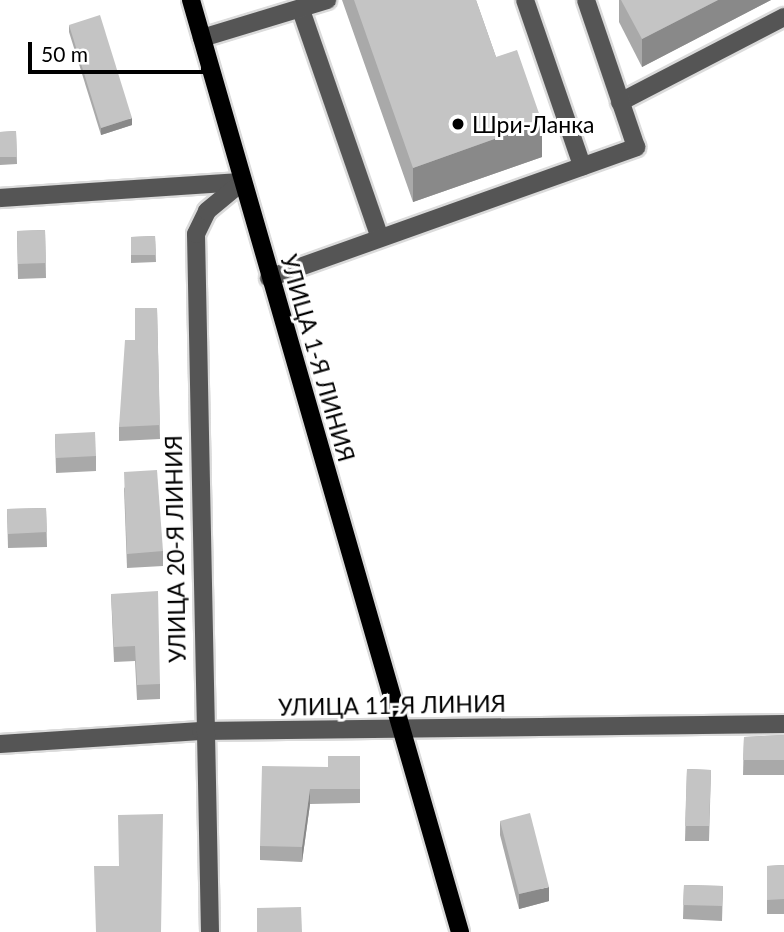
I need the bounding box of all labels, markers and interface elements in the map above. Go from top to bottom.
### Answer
scale bar [32,28,208,72]
text: 50 m [41,41,88,66]
place label: Шри-Ланка [472,110,595,138]
marker: Шри-Ланка [450,116,466,132]
street label: УЛИЦА 1-Я ЛИНИЯ [275,251,361,465]
street label: УЛИЦА 20-Я ЛИНИЯ [159,435,191,663]
street label: УЛИЦА 11-Я ЛИНИЯ [278,689,506,721]

